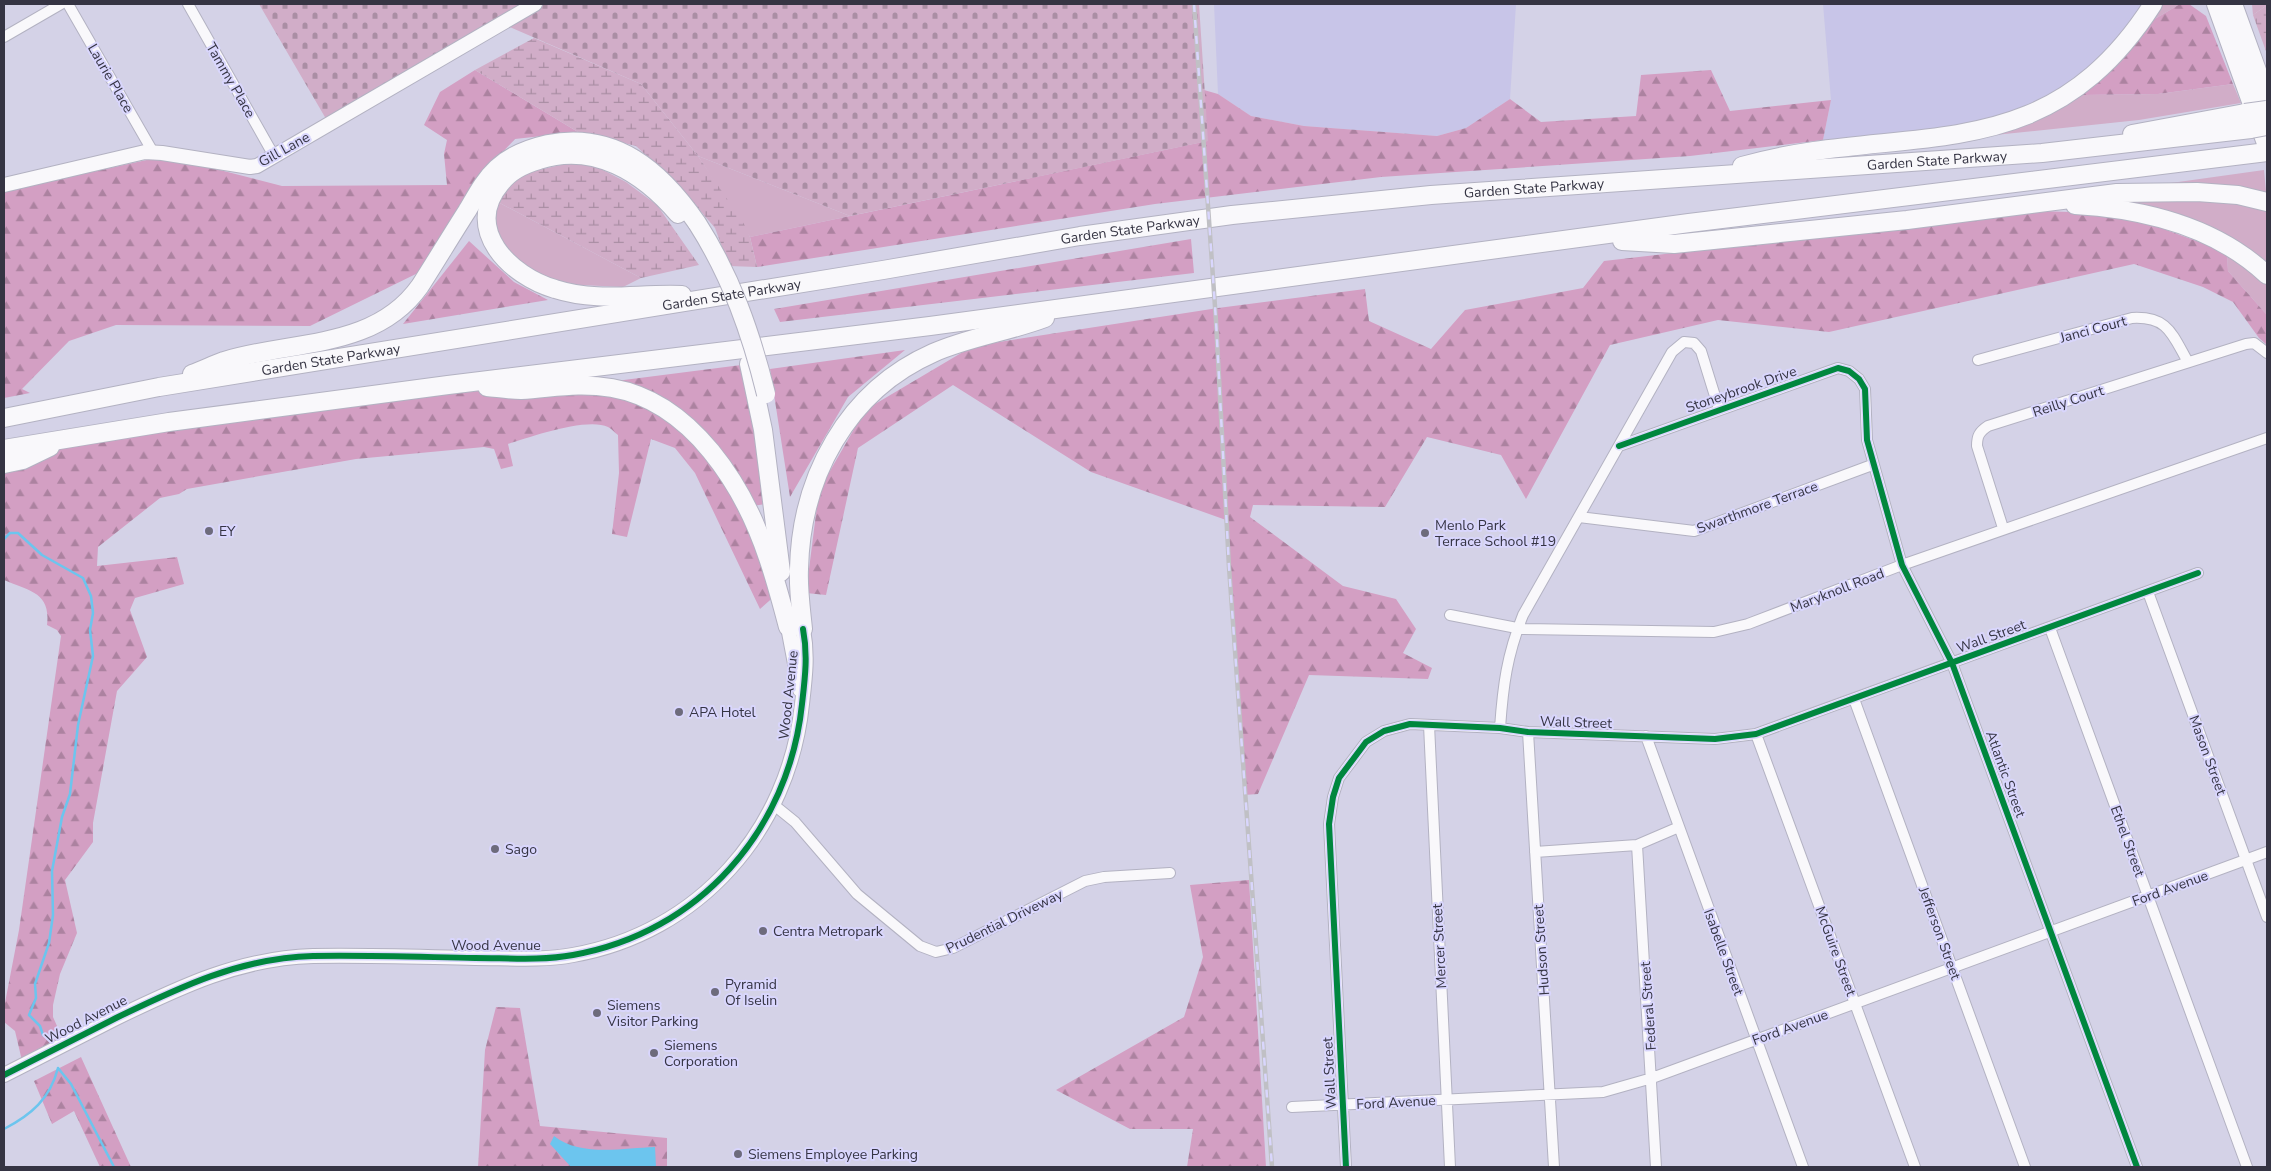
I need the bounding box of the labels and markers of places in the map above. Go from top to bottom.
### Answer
place label: Menlo Park Terrace School #19 [1435,516,1556,551]
place label: EY [219,522,236,541]
marker: EY [203,525,215,537]
marker: Menlo Park Terrace School #19 [1419,527,1431,539]
place label: APA Hotel [689,703,757,722]
marker: APA Hotel [673,706,685,718]
place label: Sago [505,840,537,859]
marker: Sago [489,843,501,855]
place label: Centra Metropark [773,922,884,941]
marker: Centra Metropark [757,925,769,937]
place label: Pyramid Of Iselin [725,975,777,1010]
marker: Pyramid Of Iselin [709,986,721,998]
place label: Siemens Visitor Parking [606,996,698,1031]
marker: Siemens Visitor Parking [591,1007,603,1019]
place label: Siemens Corporation [664,1036,738,1071]
marker: Siemens Corporation [648,1047,660,1059]
place label: Siemens Employee Parking [748,1145,918,1164]
marker: Siemens Employee Parking [732,1148,744,1160]

